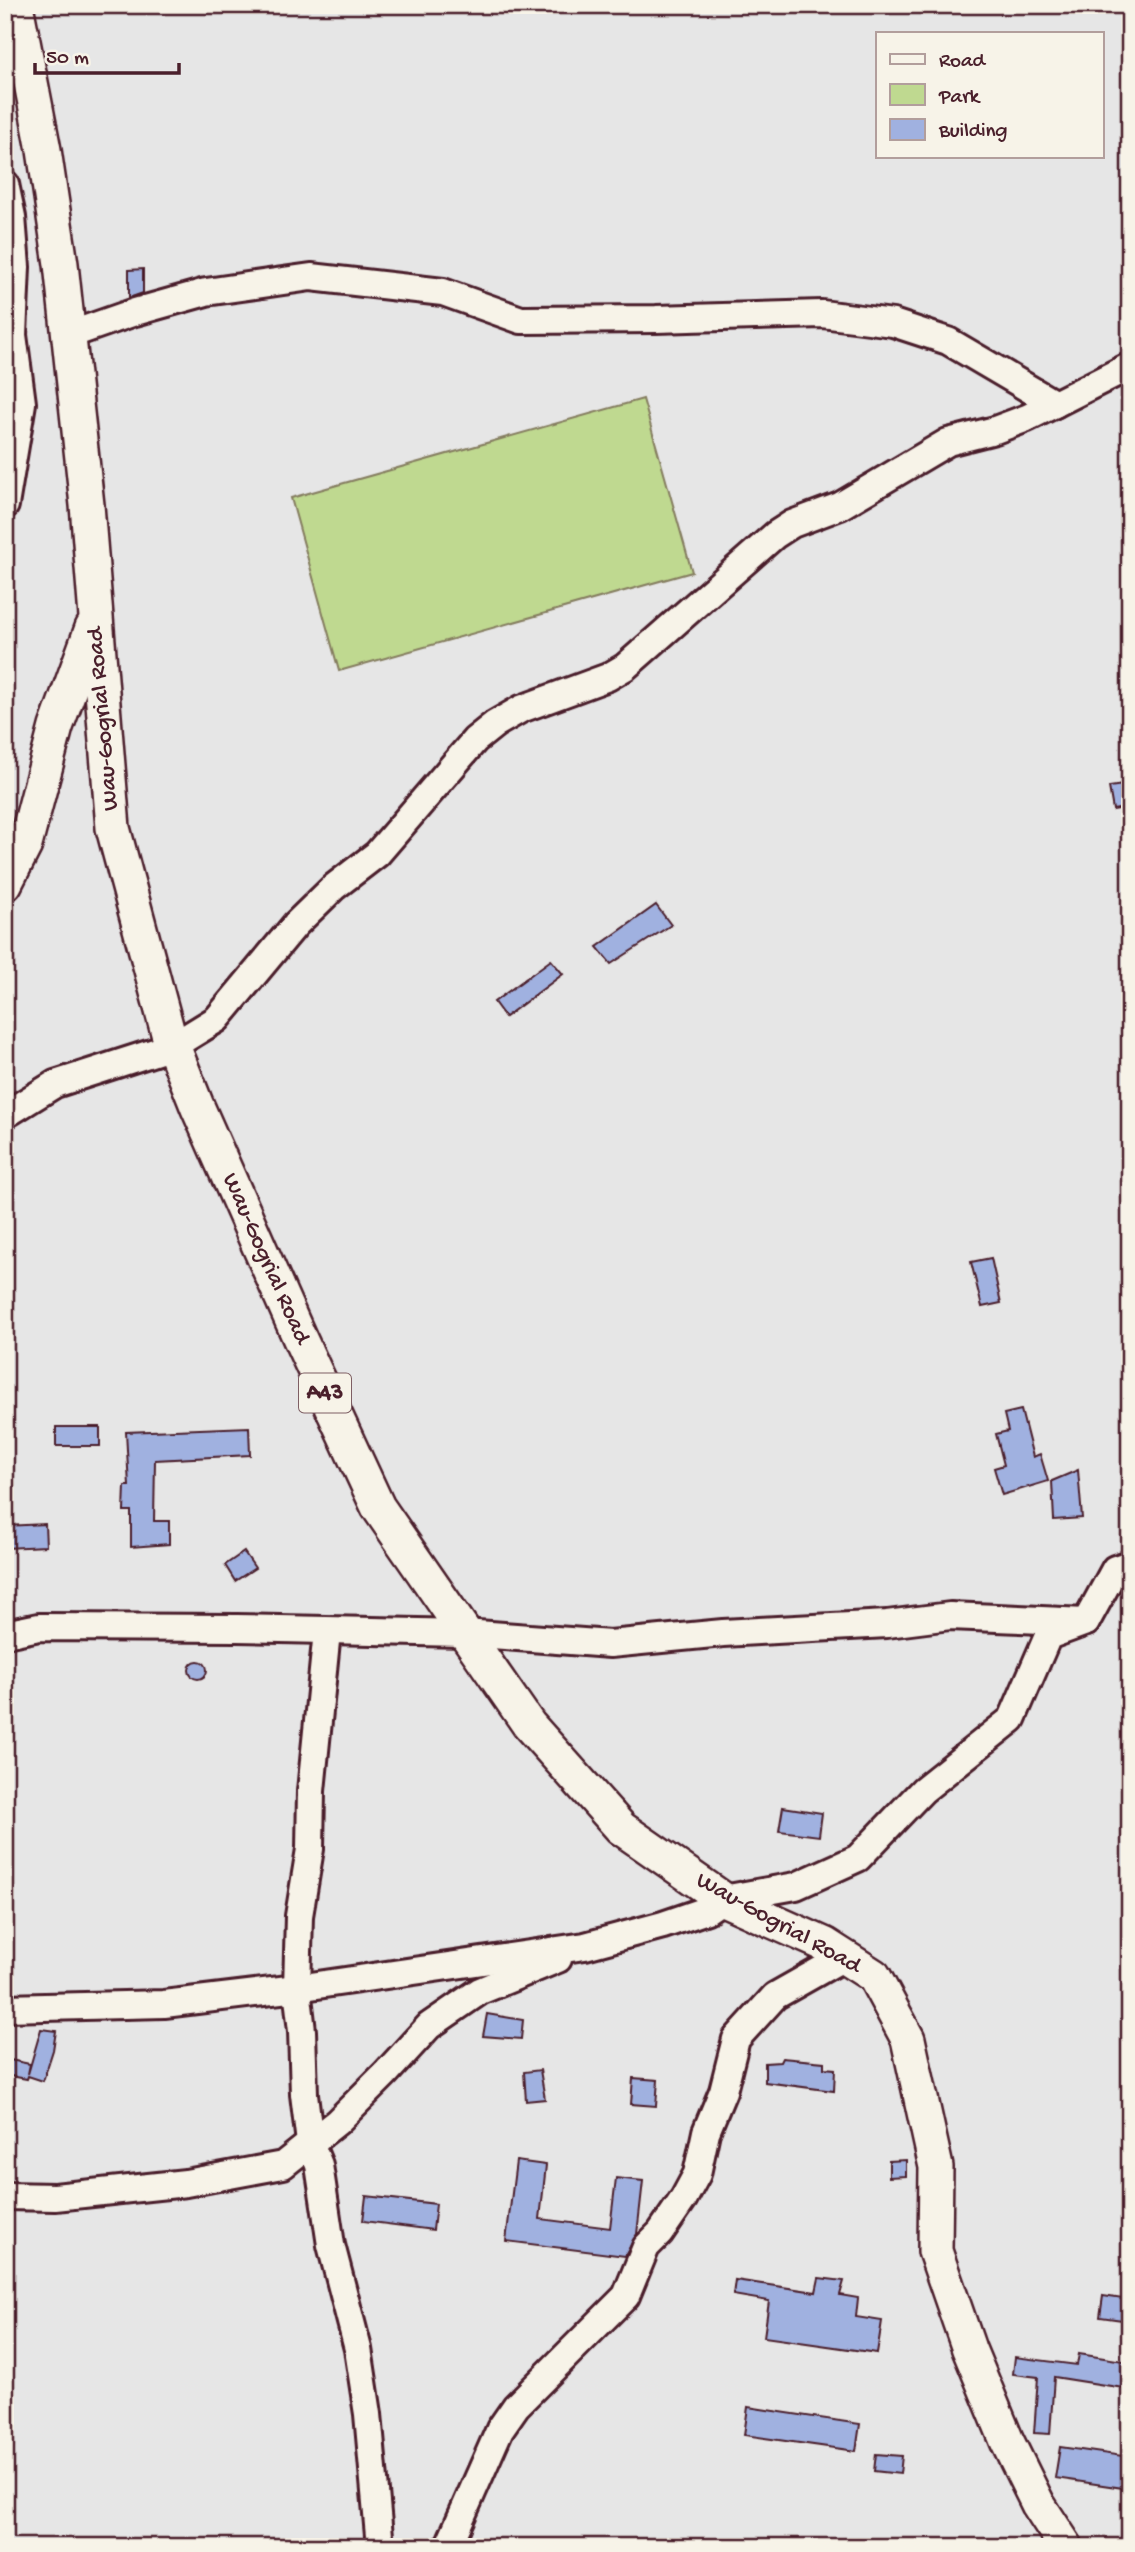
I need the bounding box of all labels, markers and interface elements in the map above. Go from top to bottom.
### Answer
scale bar [35,32,178,76]
legend [876,32,1104,158]
text: 50 m [46,47,89,72]
text: Road [939,50,987,75]
text: Park [938,86,982,111]
text: Building [938,120,1008,145]
street label: Wau-Gogrial Road [81,624,126,812]
street label: Wau-Gogrial Road [214,1169,316,1351]
road number: A43 [299,1374,351,1412]
street label: Wau-Gogrial Road [690,1867,867,1982]

